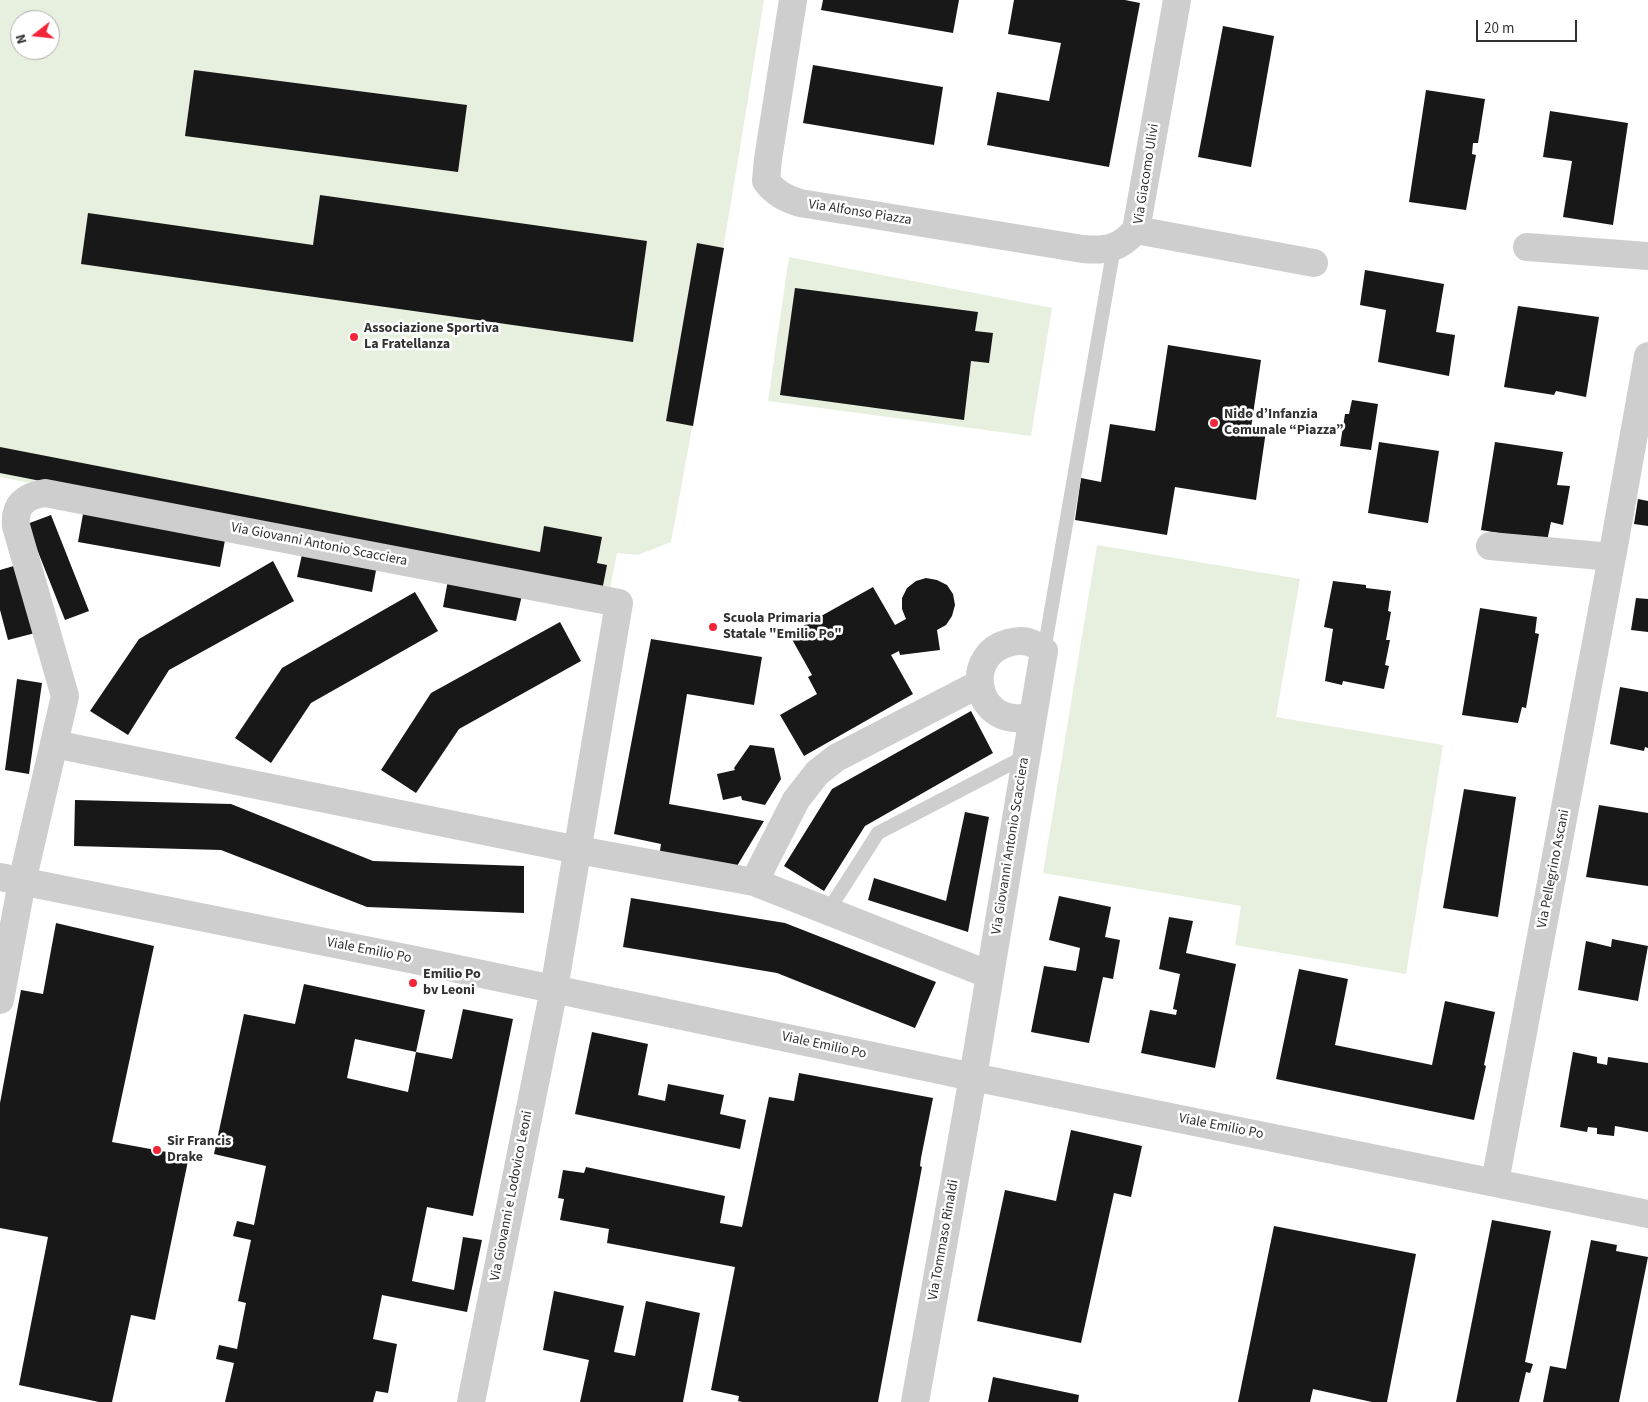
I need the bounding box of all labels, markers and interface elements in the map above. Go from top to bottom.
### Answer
north arrow [10,10,60,60]
scale bar [1478,10,1579,42]
text: 20 m [1484,18,1514,39]
text: N [11,32,32,46]
street label: Via Giacomo Ulivi [1131,123,1163,225]
street label: Via Alfonso Piazza [807,197,913,229]
place label: Associazione Sportiva La Fratellanza [364,321,499,354]
marker: Associazione Sportiva La Fratellanza [348,331,360,343]
place label: Nido d’Infanzia Comunale “Piazza” [1224,407,1344,440]
marker: Nido d’Infanzia Comunale “Piazza” [1208,417,1220,429]
street label: Via Giovanni Antonio Scacciera [229,520,409,570]
place label: Scuola Primaria Statale "Emilio Po" [723,611,842,644]
marker: Scuola Primaria Statale "Emilio Po" [707,621,719,633]
street label: Via Giovanni Antonio Scacciera [989,756,1033,936]
street label: Via Pellegrino Ascani [1534,808,1574,930]
street label: Viale Emilio Po [325,935,413,967]
place label: Emilio Po bv Leoni [423,967,481,1000]
marker: Emilio Po bv Leoni [407,977,419,989]
street label: Viale Emilio Po [780,1029,868,1063]
street label: Via Giovanni e Lodovico Leoni [487,1109,537,1283]
street label: Viale Emilio Po [1177,1111,1265,1143]
place label: Sir Francis Drake [167,1134,231,1166]
marker: Sir Francis Drake [151,1144,163,1156]
street label: Via Tommaso Rinaldi [925,1178,963,1302]

